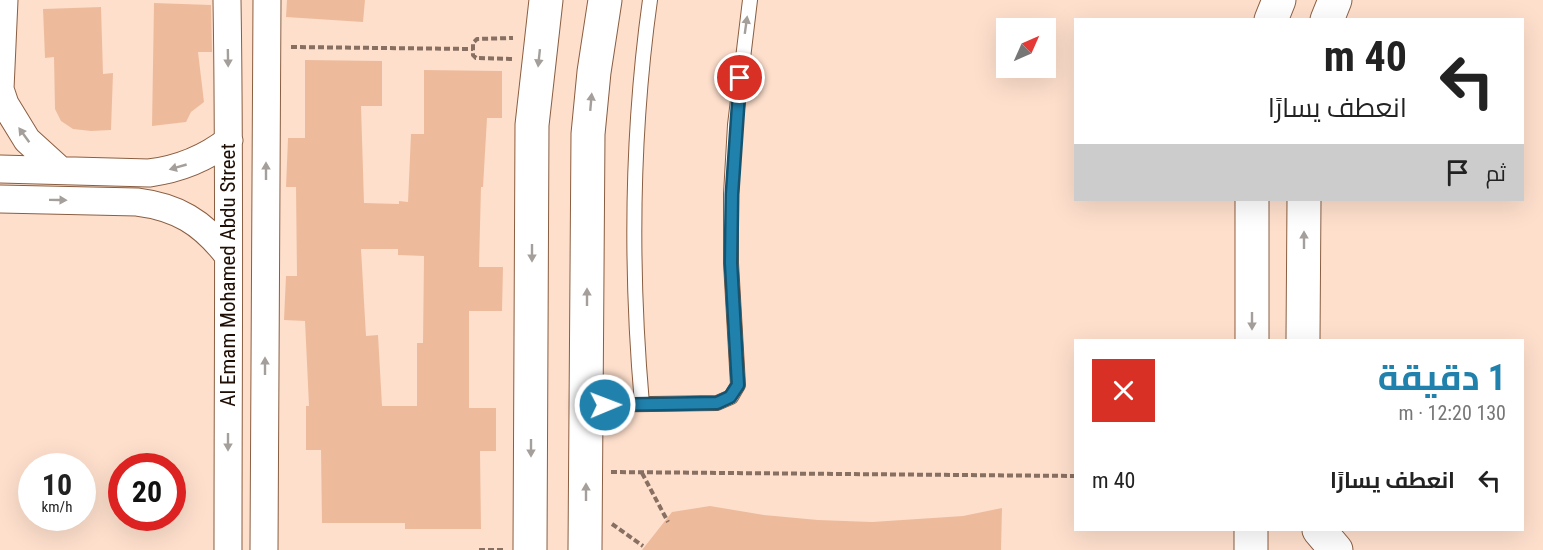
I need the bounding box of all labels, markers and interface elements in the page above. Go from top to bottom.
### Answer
one-way arrow [742,16,751,35]
north arrow [996,18,1056,78]
map controls [996,18,1056,78]
text: 40 m [1324,32,1407,81]
icon: left [1428,42,1506,120]
one-way arrow [223,49,233,68]
one-way arrow [534,49,544,68]
pin [714,52,765,103]
icon: arrive [723,61,756,94]
one-way arrow [586,92,596,111]
text: انعطف يسارًا [1268,92,1407,124]
one-way arrow [18,127,30,142]
street label: Al Emam Mohamed Abdu Street [216,143,240,407]
icon: arrive [1441,156,1474,189]
one-way arrow [261,161,271,180]
text: ثم [1486,161,1506,186]
one-way arrow [169,163,187,172]
one-way arrow [49,195,68,205]
one-way arrow [1299,231,1309,250]
one-way arrow [527,243,537,262]
one-way arrow [582,287,592,306]
one-way arrow [1247,311,1257,330]
one-way arrow [260,356,270,375]
text: 1 دقيقة [1378,357,1506,399]
button: close [1092,359,1155,422]
position arrow [573,373,637,437]
text: 130 m · 12:20 [1399,401,1506,425]
one-way arrow [223,433,233,452]
one-way arrow [526,438,536,457]
speed limit sign: 20 [108,453,186,531]
icon: left [1473,464,1506,497]
text: 10 [42,467,72,502]
text: 40 m [1092,468,1135,493]
text: انعطف يسارًا [1330,468,1455,493]
one-way arrow [581,482,591,501]
text: km/h [42,498,72,516]

